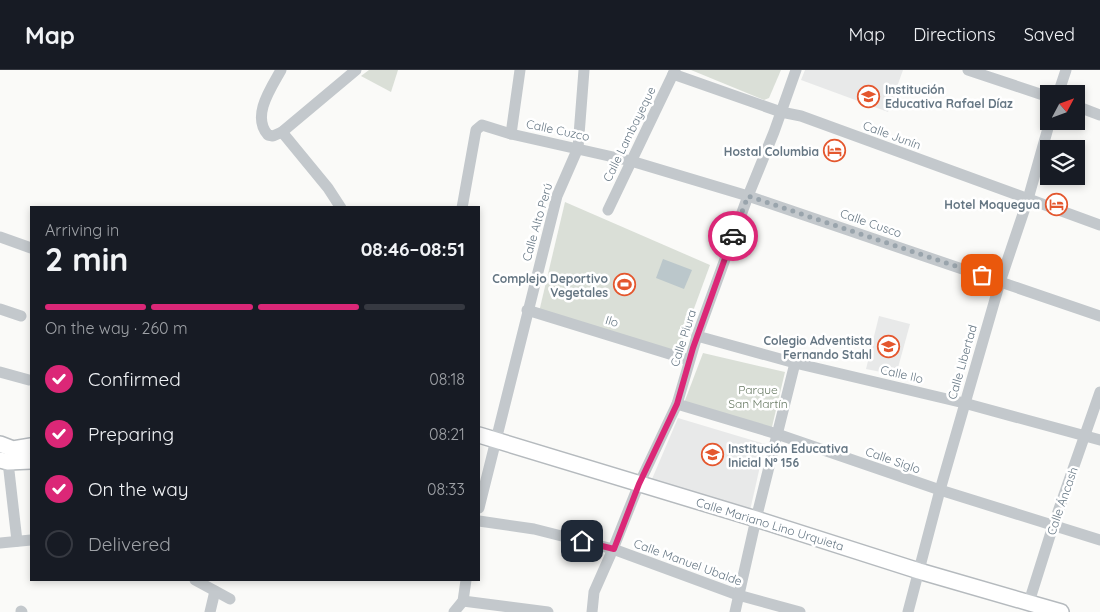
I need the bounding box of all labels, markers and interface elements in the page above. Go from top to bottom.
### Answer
text: Map [25,20,75,50]
text: Map [848,23,885,46]
text: Directions [913,23,996,46]
text: Saved [1024,23,1075,46]
place label: Institución Educativa Rafael Díaz [885,82,1013,111]
street label: Calle Lambayeque [599,84,659,184]
school or university icon: Institución Educativa Rafael Díaz [857,84,881,108]
north arrow [1040,85,1085,130]
map controls [1040,85,1085,185]
street label: Calle Cuzco [525,116,591,144]
street label: Calle Junín [861,118,923,152]
hotel icon: Hostal Columbia [823,139,847,163]
button: layers [1040,140,1085,185]
place label: Hostal Columbia [724,144,819,159]
street label: Calle Alto Perú [519,181,555,263]
hotel icon: Hotel Moquegua [1044,192,1068,216]
place label: Hotel Moquegua [944,197,1040,212]
street label: Calle Cusco [838,205,904,241]
courier [708,211,758,261]
text: Arriving in [45,220,119,240]
icon: car [719,222,747,250]
text: 08:46–08:51 [361,237,465,261]
text: 2 min [45,239,128,279]
pin [961,254,1003,296]
icon: bag [968,261,996,289]
place label: Complejo Deportivo Vegetales [492,271,608,300]
sports icon: Complejo Deportivo Vegetales [612,273,636,297]
street label: Calle Piura [667,308,699,368]
street label: Ilo [604,312,620,330]
text: On the way · 260 m [45,318,187,338]
street label: Calle Libertad [944,323,980,401]
place label: Colegio Adventista Fernando Stahl [763,333,872,362]
school or university icon: Colegio Adventista Fernando Stahl [876,335,900,359]
street label: Calle Ilo [879,362,925,386]
icon: check [45,365,73,393]
text: Confirmed [88,367,181,391]
text: 08:18 [429,369,465,389]
park label: Parque San Martín [728,382,788,411]
icon: check [45,420,73,448]
text: Preparing [88,422,174,446]
text: 08:21 [429,424,465,444]
place label: Institución Educativa Inicial Nº 156 [728,441,848,470]
school or university icon: Institución Educativa Inicial Nº 156 [700,443,724,467]
street label: Calle Siglo [863,444,923,476]
street label: Calle Áncash [1043,465,1081,537]
icon: check [45,475,73,503]
text: On the way [88,477,189,501]
text: 08:33 [427,479,465,499]
street label: Calle Mariano Lino Urquieta [694,494,846,554]
pin [561,520,603,562]
icon: home [568,527,596,555]
text: Delivered [88,532,171,556]
street label: Calle Manuel Ubalde [632,535,744,589]

